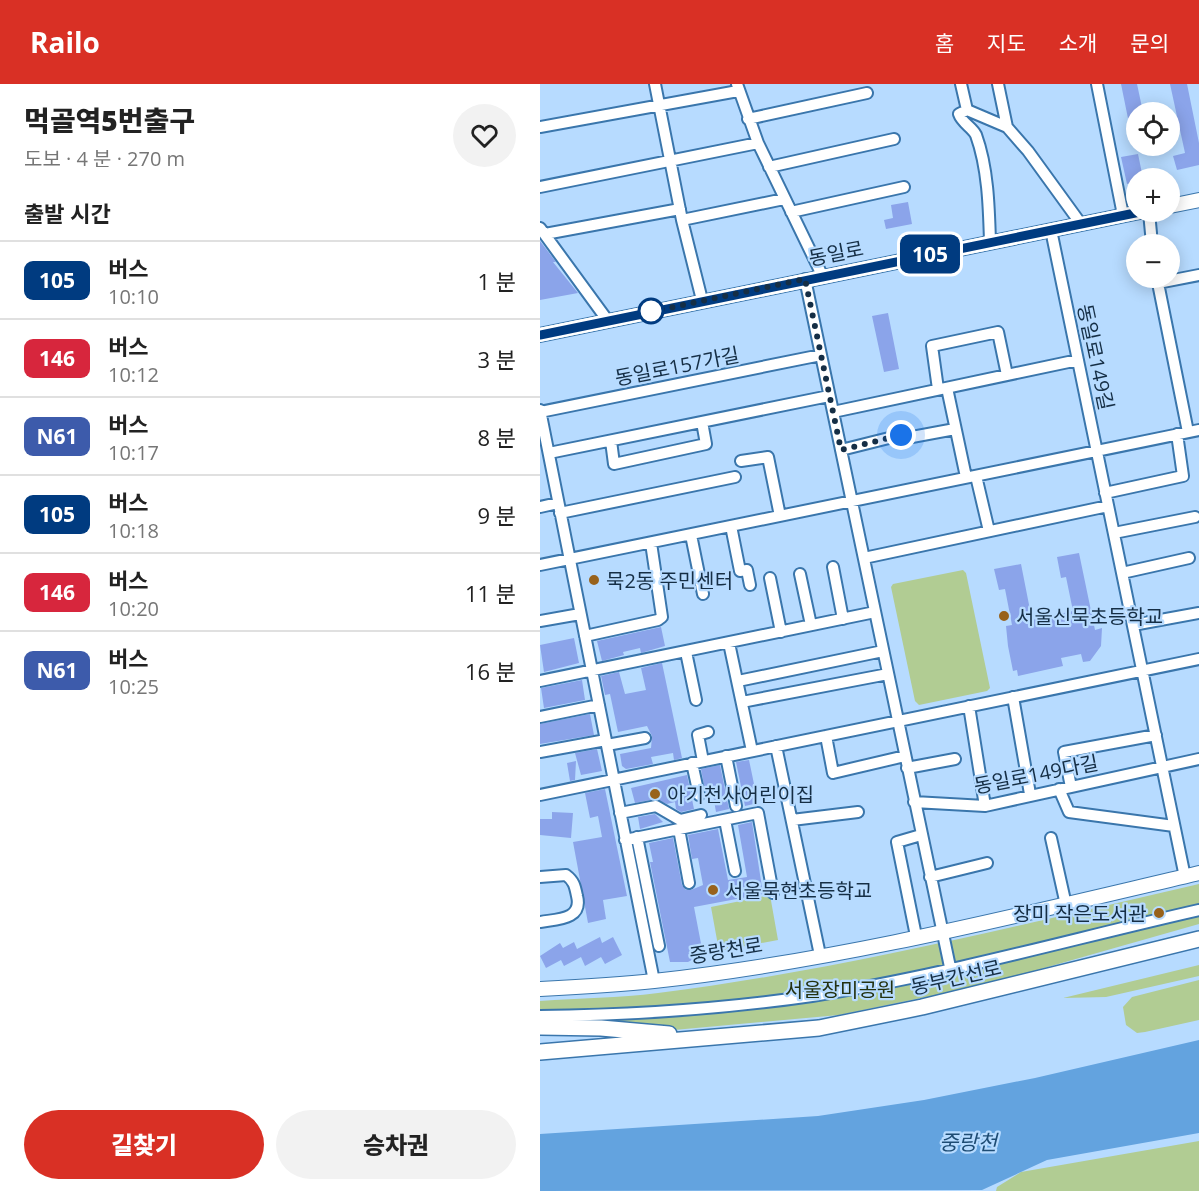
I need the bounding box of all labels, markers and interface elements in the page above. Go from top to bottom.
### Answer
text: Railo [30,23,100,61]
text: 홈 [935,29,954,57]
text: 지도 [987,29,1026,57]
text: 소개 [1059,29,1097,57]
text: 문의 [1130,29,1169,57]
text: 먹골역5번출구 [24,101,195,139]
map controls [1126,102,1180,288]
button: locate [1126,102,1180,156]
button: heart [453,104,516,167]
text: 도보 · 4 분 · 270 m [24,145,185,172]
button: + [1126,168,1180,222]
text: 출발 시간 [24,198,111,228]
street label: 동일로 [806,234,866,272]
line badge: 105 [896,234,964,274]
button: − [1126,234,1180,288]
text: 105 [912,240,948,268]
text: 버스 [108,253,148,283]
text: 105 [39,266,75,294]
text: 1 분 [477,266,516,296]
text: 10:10 [108,283,159,310]
unlabelled marker [638,298,664,324]
street label: 동일로149길 [1072,301,1120,413]
text: 버스 [108,331,148,361]
street label: 동일로157가길 [612,341,742,391]
text: 146 [39,344,75,372]
text: 3 분 [477,344,516,374]
text: 10:12 [108,361,159,388]
text: 버스 [108,409,148,439]
your location [886,420,916,450]
text: N61 [36,422,78,450]
text: 8 분 [477,422,516,452]
text: 10:17 [108,439,159,466]
text: 버스 [108,487,148,517]
text: 105 [39,500,75,528]
text: 9 분 [477,500,516,530]
text: 10:18 [108,517,159,544]
text: 버스 [108,565,148,595]
place label: 묵2동 주민센터 [606,567,733,594]
marker: 묵2동 주민센터 [587,573,601,587]
text: 146 [39,578,75,606]
text: 11 분 [465,578,516,608]
text: 10:20 [108,595,159,622]
place label: 서울신묵초등학교 [1016,603,1163,630]
marker: 서울신묵초등학교 [997,609,1011,623]
text: 버스 [108,643,148,673]
text: N61 [36,656,78,684]
text: 16 분 [465,656,516,686]
text: 10:25 [108,673,159,700]
street label: 동일로149다길 [971,749,1101,799]
place label: 아기천사어린이집 [667,781,814,808]
marker: 아기천사어린이집 [648,787,662,801]
place label: 서울묵현초등학교 [725,877,872,904]
marker: 서울묵현초등학교 [706,883,720,897]
place label: 장미 작은도서관 [1013,900,1147,927]
marker: 장미 작은도서관 [1152,906,1166,920]
street label: 중랑천로 [688,931,764,969]
street label: 동부간선로 [908,953,1004,1001]
park label: 서울장미공원 [785,976,895,1003]
button: 길찾기 [24,1110,264,1179]
button: 승차권 [276,1110,516,1179]
water label: 중랑천 [939,1128,1000,1156]

